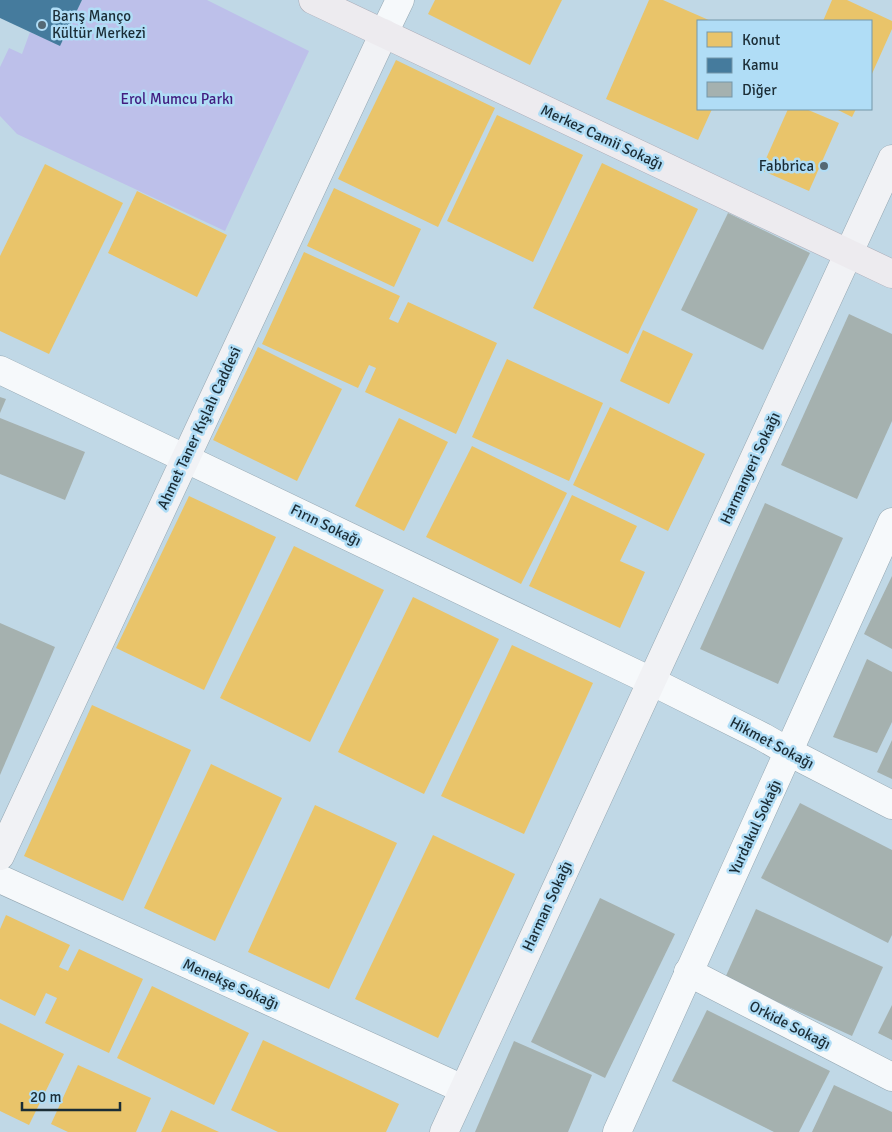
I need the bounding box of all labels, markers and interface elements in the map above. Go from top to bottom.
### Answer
place label: Barış Manço Kültür Merkezi [52,7,146,42]
marker: Barış Manço Kültür Merkezi [36,19,48,31]
legend [697,20,872,110]
text: Konut [742,31,780,49]
text: Kamu [742,56,779,74]
text: Diğer [742,81,777,99]
park label: Erol Mumcu Parkı [121,90,233,108]
street label: Merkez Camii Sokağı [538,101,666,173]
place label: Fabbrica [759,157,814,175]
marker: Fabbrica [818,160,830,172]
street label: Ahmet Taner Kışlalı Caddesi [153,344,245,512]
street label: Harmanyeri Sokağı [716,409,784,527]
street label: Fırın Sokağı [288,500,364,550]
street label: Hikmet Sokağı [727,713,817,773]
street label: Yurdakul Sokağı [725,777,785,877]
street label: Harman Sokağı [518,858,576,954]
street label: Menekşe Sokağı [180,955,282,1013]
street label: Orkide Sokağı [746,997,834,1053]
scale bar [22,1080,120,1112]
text: 20 m [30,1088,61,1106]

